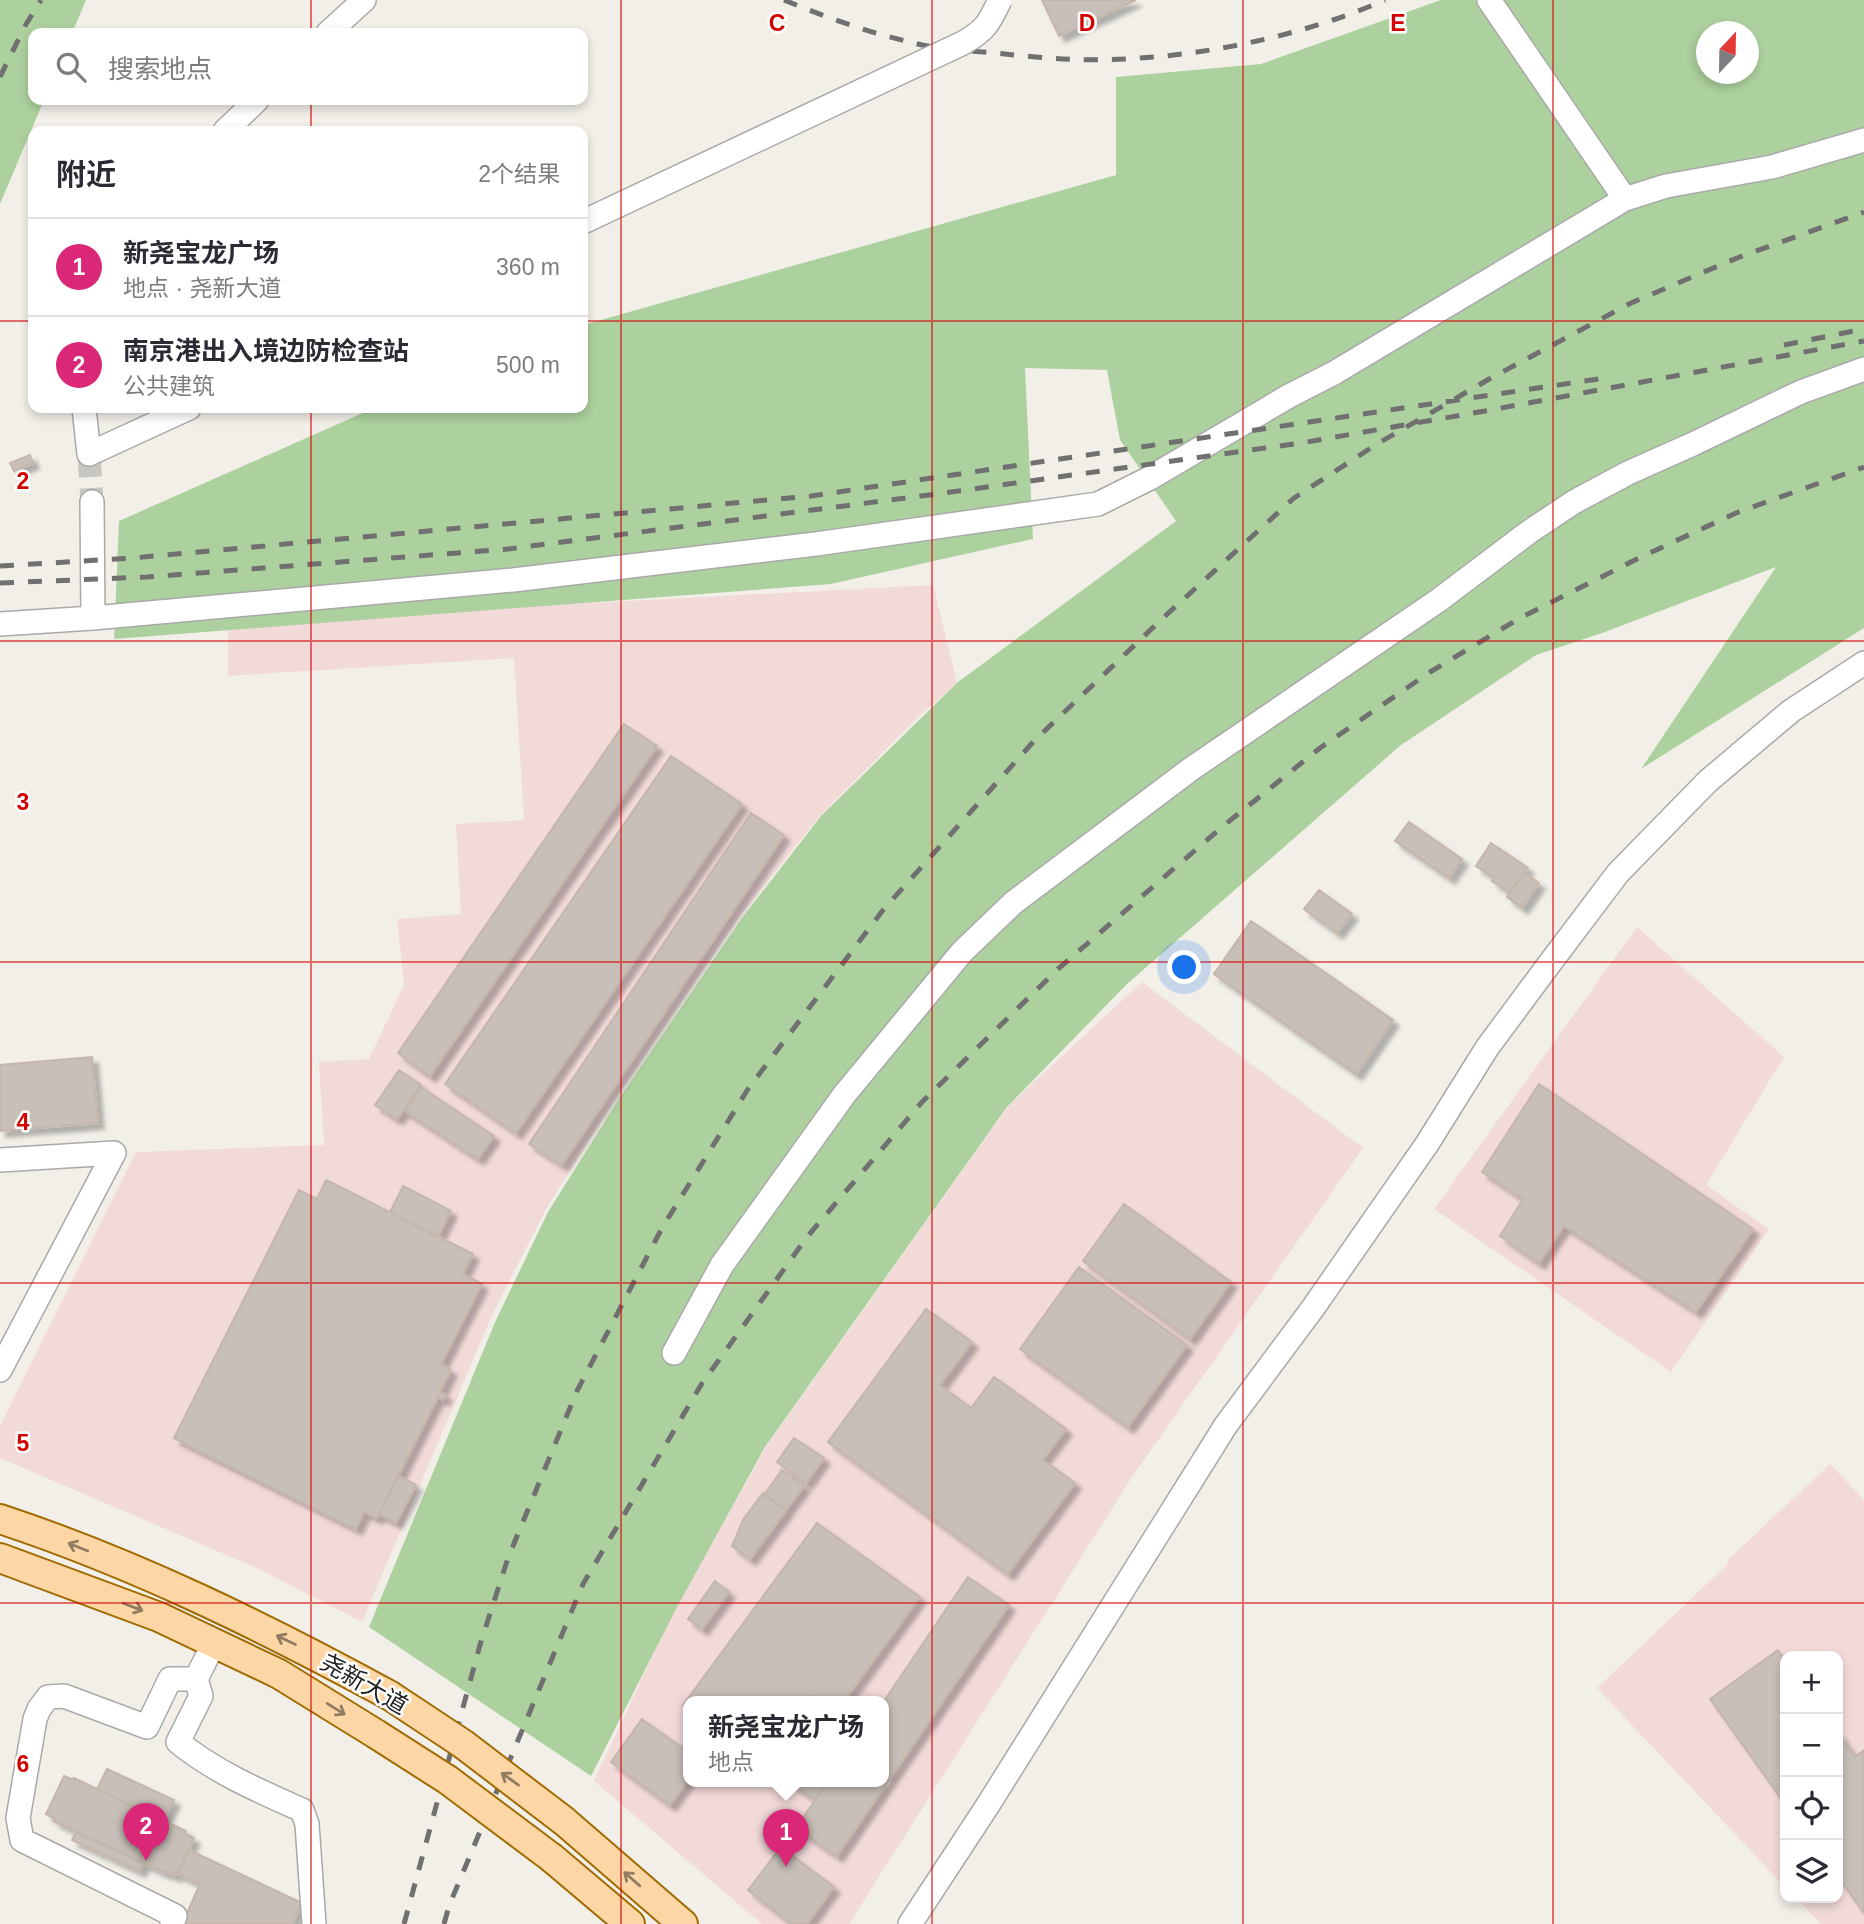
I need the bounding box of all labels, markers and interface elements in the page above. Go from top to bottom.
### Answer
text: C [769,10,785,36]
text: D [1079,10,1095,36]
text: E [1390,10,1406,36]
north arrow [1696,21,1759,84]
search box [28,28,588,105]
icon: search [52,48,90,86]
text: 搜索地点 [108,54,212,84]
text: 附近 [56,158,116,191]
text: 2个结果 [478,161,560,187]
text: 新尧宝龙广场 [123,238,279,268]
text: 1 [73,254,85,280]
text: 360 m [496,254,560,280]
text: 地点 · 尧新大道 [123,275,281,301]
text: 南京港出入境边防检查站 [123,336,409,366]
text: 2 [73,352,85,378]
text: 500 m [496,352,560,378]
text: 公共建筑 [123,373,215,399]
text: 2 [17,468,29,494]
text: 3 [17,789,29,815]
your location [1167,950,1201,984]
text: 4 [17,1109,30,1135]
text: 5 [17,1430,30,1456]
one-way arrow [68,1540,90,1553]
one-way arrow [121,1602,143,1614]
one-way arrow [276,1633,297,1646]
street label: 尧新大道 [316,1648,413,1719]
map controls [1780,1651,1843,1903]
button: + [1780,1651,1843,1714]
popup [683,1696,889,1787]
one-way arrow [325,1702,345,1716]
text: 新尧宝龙广场 [708,1712,864,1742]
button: − [1780,1714,1843,1777]
text: 地点 [708,1749,754,1775]
text: 6 [17,1751,29,1777]
one-way arrow [501,1771,520,1786]
button: locate [1780,1777,1843,1840]
pin: 2 [123,1803,169,1861]
pin: 1 [763,1809,809,1867]
button: layers [1780,1840,1843,1903]
one-way arrow [623,1871,641,1887]

